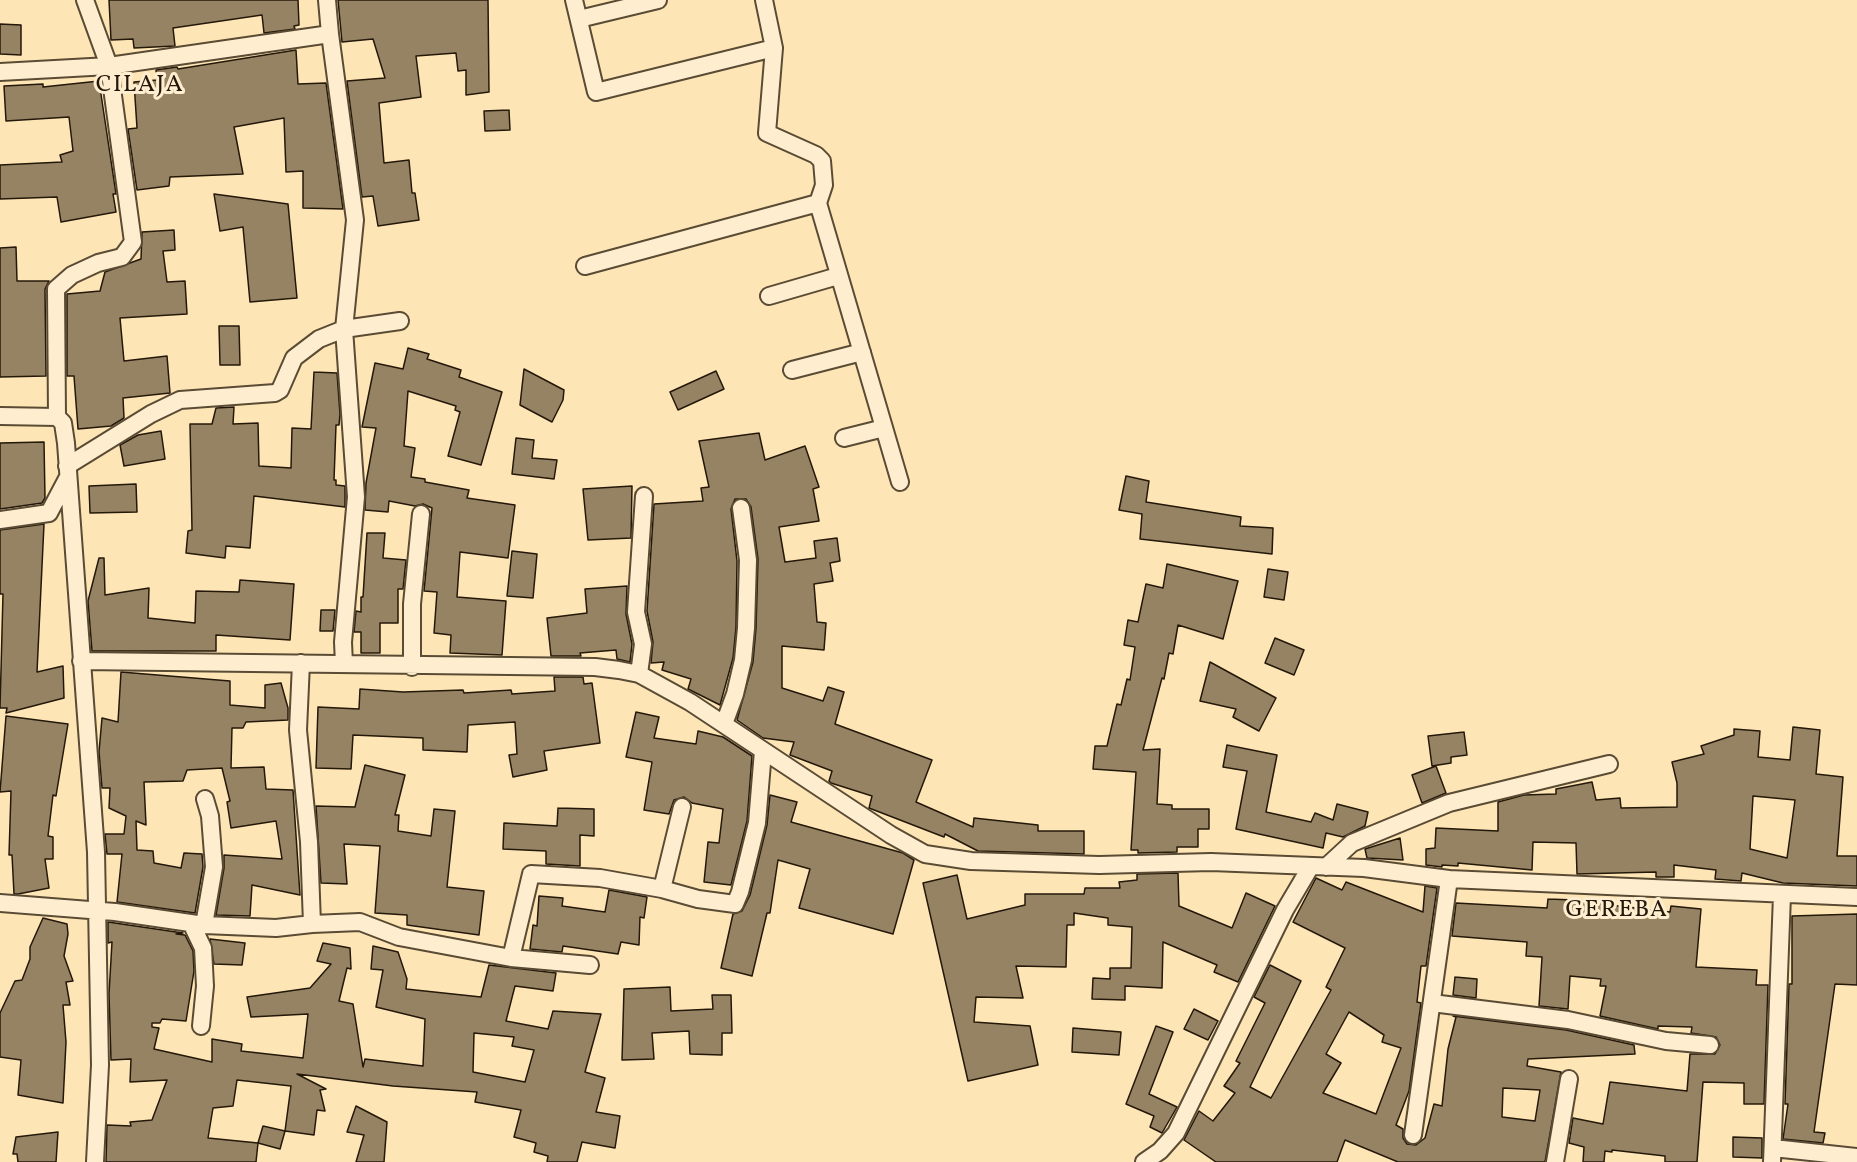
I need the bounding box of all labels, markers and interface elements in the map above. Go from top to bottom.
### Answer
district label: CILAJA [96,73,184,101]
district label: GEREBA [1566,898,1668,926]

